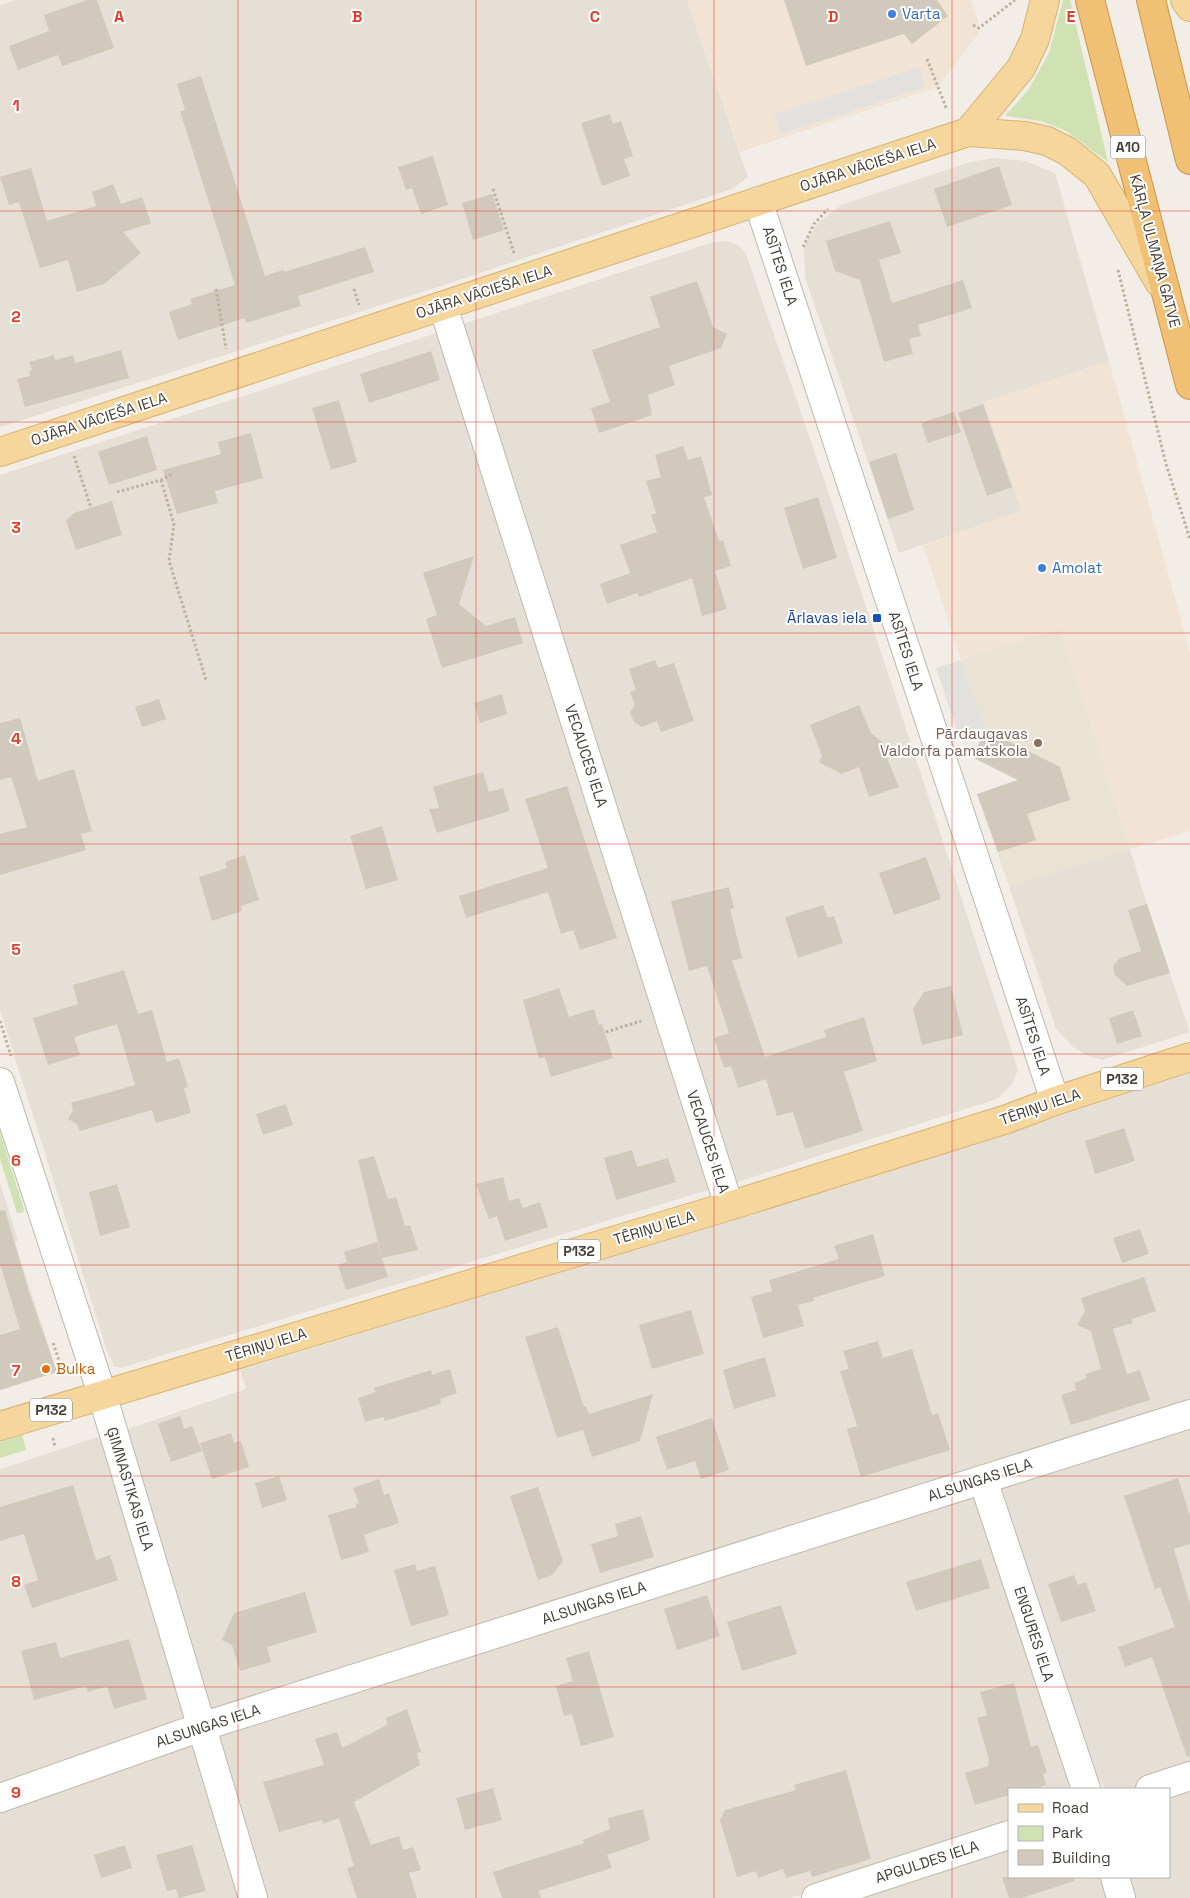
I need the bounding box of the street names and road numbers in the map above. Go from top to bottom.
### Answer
street label: OJĀRA VĀCIEŠA IELA [797,133,939,195]
road number: A10 [1110,136,1146,158]
street label: KĀRĻA ULMAŅA GATVE [1126,172,1185,330]
street label: ASĪTES IELA [759,224,802,308]
street label: OJĀRA VĀCIEŠA IELA [413,260,555,322]
street label: OJĀRA VĀCIEŠA IELA [28,387,170,449]
street label: ASĪTES IELA [885,609,928,693]
street label: VECAUCES IELA [561,702,612,810]
street label: ASĪTES IELA [1012,994,1055,1078]
road number: P132 [1101,1068,1143,1090]
street label: TĒRIŅU IELA [997,1084,1083,1129]
street label: VECAUCES IELA [683,1088,734,1196]
street label: TĒRIŅU IELA [611,1206,697,1249]
road number: P132 [558,1240,600,1262]
street label: TĒRIŅU IELA [223,1323,309,1366]
road number: P132 [30,1398,72,1422]
street label: ĢIMNASTIKAS IELA [103,1425,159,1554]
street label: ALSUNGAS IELA [925,1453,1035,1505]
street label: ALSUNGAS IELA [539,1576,649,1628]
street label: ENGURES IELA [1010,1584,1059,1684]
street label: ALSUNGAS IELA [153,1699,263,1751]
street label: APGULDES IELA [873,1836,982,1887]

